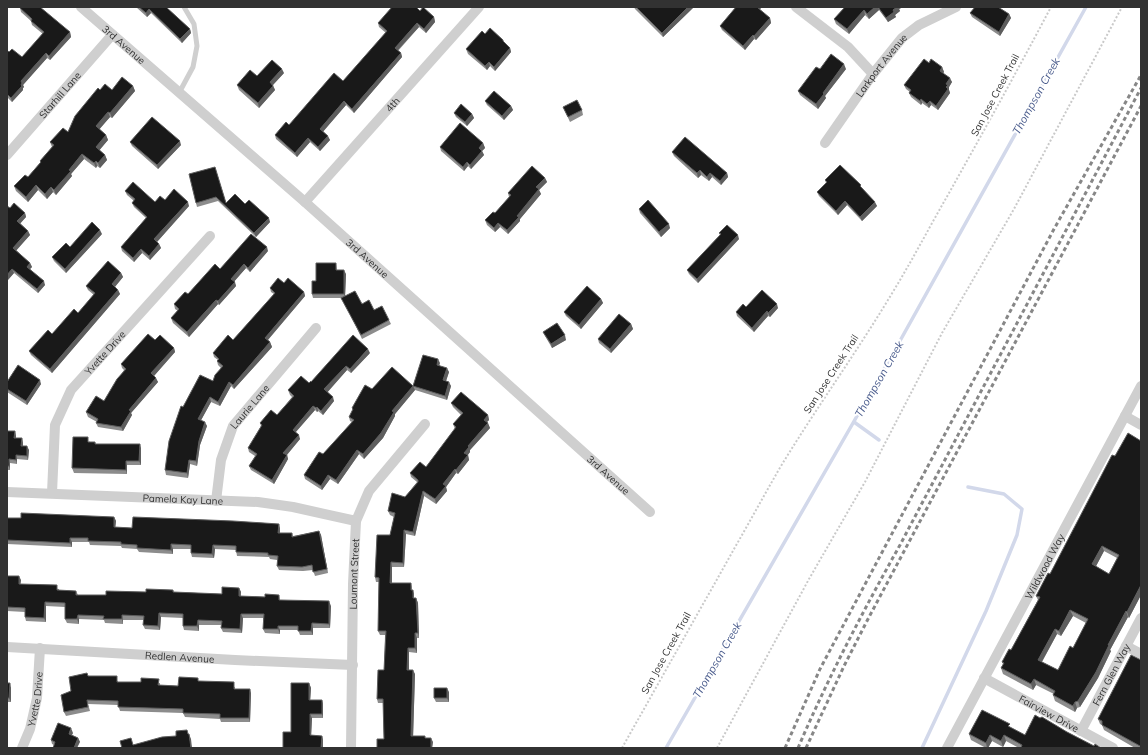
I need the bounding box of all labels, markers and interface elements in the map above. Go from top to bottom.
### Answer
street label: 3rd Avenue [100,22,148,67]
street label: Larkport Avenue [853,30,909,99]
street label: San Jose Creek Trail [968,52,1022,138]
water label: Thompson Creek [1009,55,1063,137]
street label: Starhill Lane [36,69,84,121]
street label: 4th [382,94,402,114]
street label: 3rd Avenue [343,236,392,281]
street label: Yvette Drive [81,328,128,378]
street label: San Jose Creek Trail [801,332,861,416]
water label: Thompson Creek [851,338,907,420]
street label: Laurie Lane [227,382,272,431]
street label: 3rd Avenue [584,452,633,497]
street label: Pamela Kay Lane [142,491,223,507]
street label: Wildwood Way [1021,531,1067,601]
street label: Loumont Street [346,538,362,610]
street label: San Jose Creek Trail [638,610,694,696]
water label: Thompson Creek [689,619,745,701]
street label: Fern Glen Way [1089,641,1133,708]
street label: Redlen Avenue [145,648,215,665]
street label: Yvette Drive [24,671,45,729]
street label: Fairview Drive [1017,692,1081,735]

